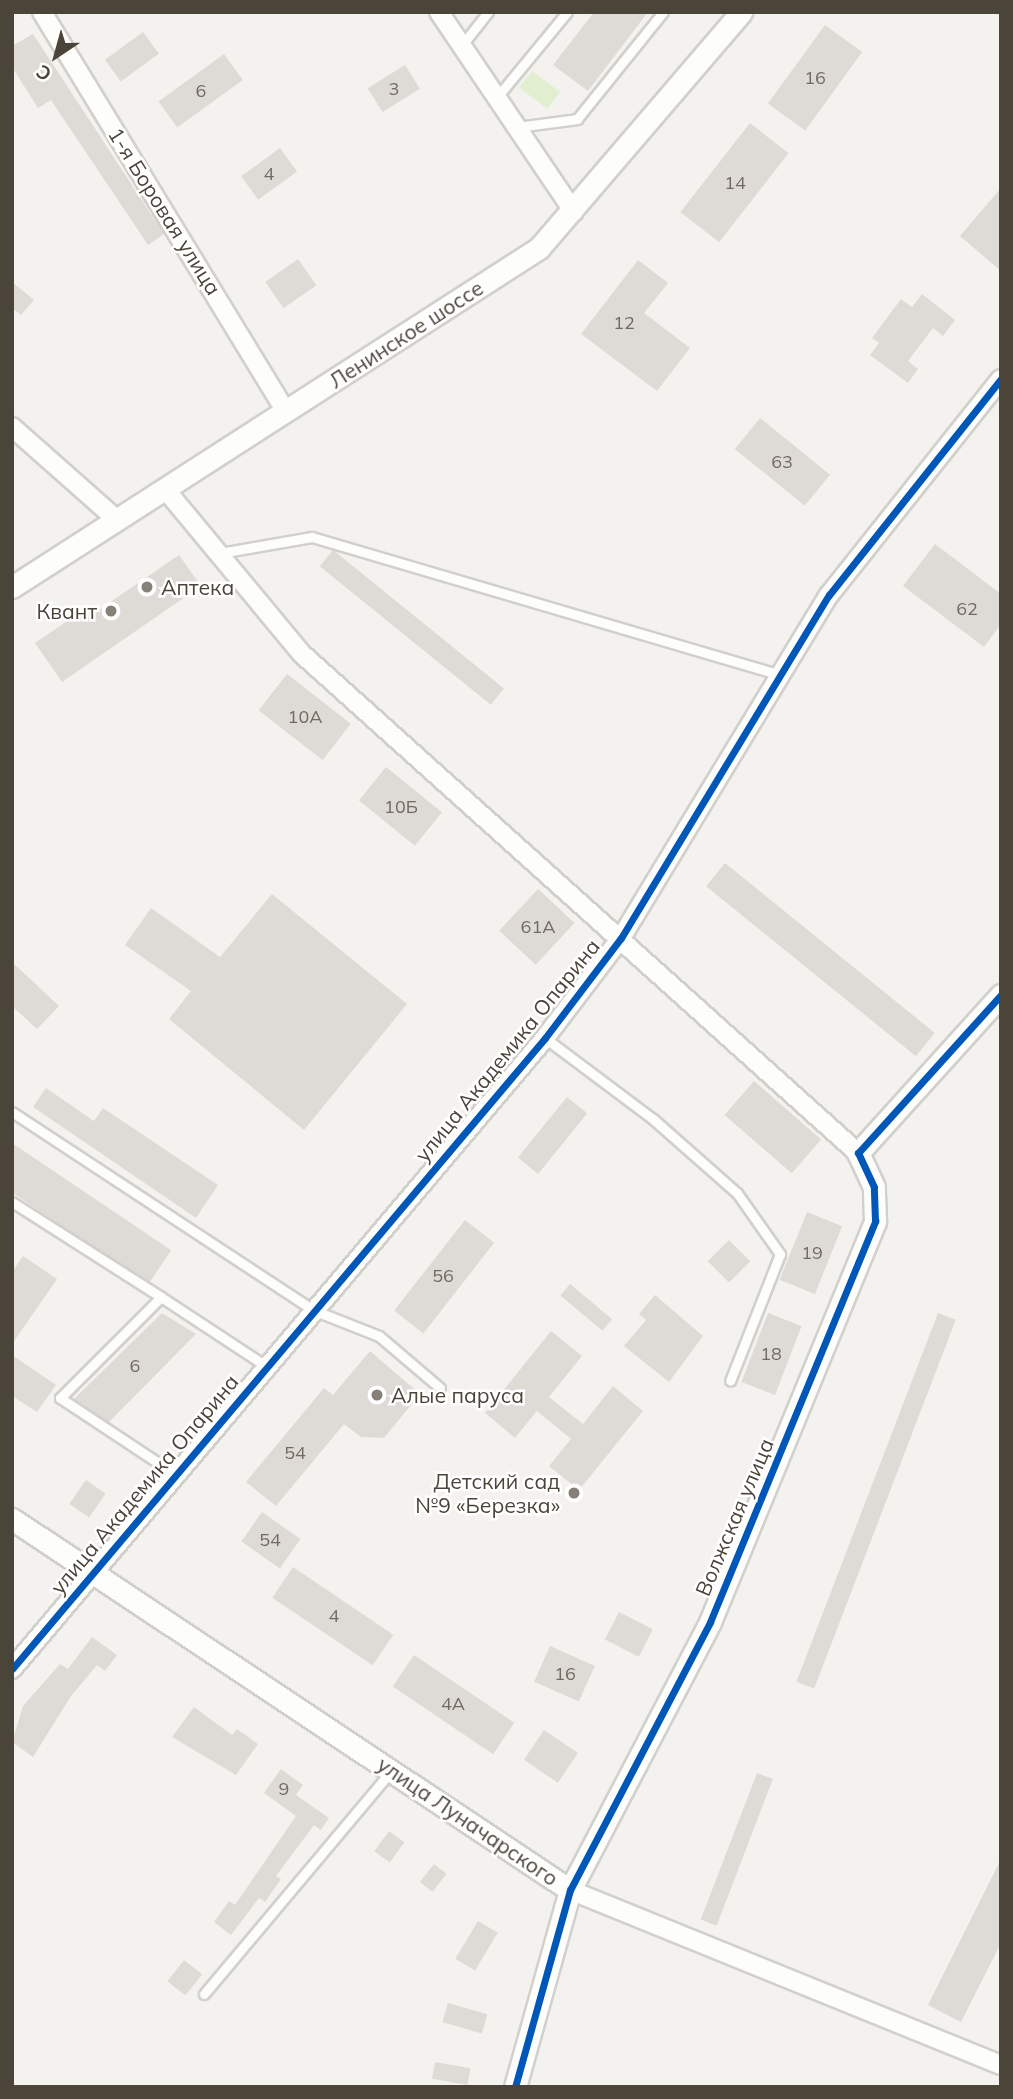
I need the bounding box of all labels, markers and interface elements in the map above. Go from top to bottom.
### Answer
north arrow [21,21,91,91]
text: С [31,59,56,87]
house number: 16 [804,67,826,89]
house number: 3 [389,78,399,100]
house number: 6 [196,80,206,102]
street label: 1-я Боровая улица [103,123,227,299]
house number: 4 [264,163,274,185]
house number: 14 [724,172,746,194]
street label: Ленинское шоссе [324,275,488,393]
house number: 12 [613,312,635,334]
house number: 63 [771,451,793,473]
place label: Аптека [161,574,234,600]
marker: Аптека [139,579,155,595]
place label: Квант [37,598,97,624]
house number: 62 [956,598,978,620]
marker: Квант [103,603,119,619]
house number: 10А [288,706,322,728]
house number: 10Б [384,796,418,818]
house number: 61А [521,916,555,938]
street label: улица Академика Опарина [409,934,605,1166]
house number: 19 [801,1242,823,1264]
house number: 56 [432,1265,454,1287]
house number: 18 [760,1343,782,1365]
house number: 6 [130,1355,140,1377]
street label: улица Академика Опарина [45,1369,243,1599]
place label: Алые паруса [391,1382,524,1408]
marker: Алые паруса [369,1387,385,1403]
street label: Волжская улица [689,1435,779,1599]
house number: 54 [284,1442,306,1464]
place label: Детский сад №9 «Березка» [415,1468,560,1518]
marker: Детский сад №9 «Березка» [566,1485,582,1501]
house number: 54 [259,1529,281,1551]
house number: 4 [329,1605,339,1627]
house number: 16 [554,1663,576,1685]
house number: 4А [441,1693,465,1715]
street label: улица Луначарского [373,1751,563,1891]
house number: 9 [279,1778,289,1800]

